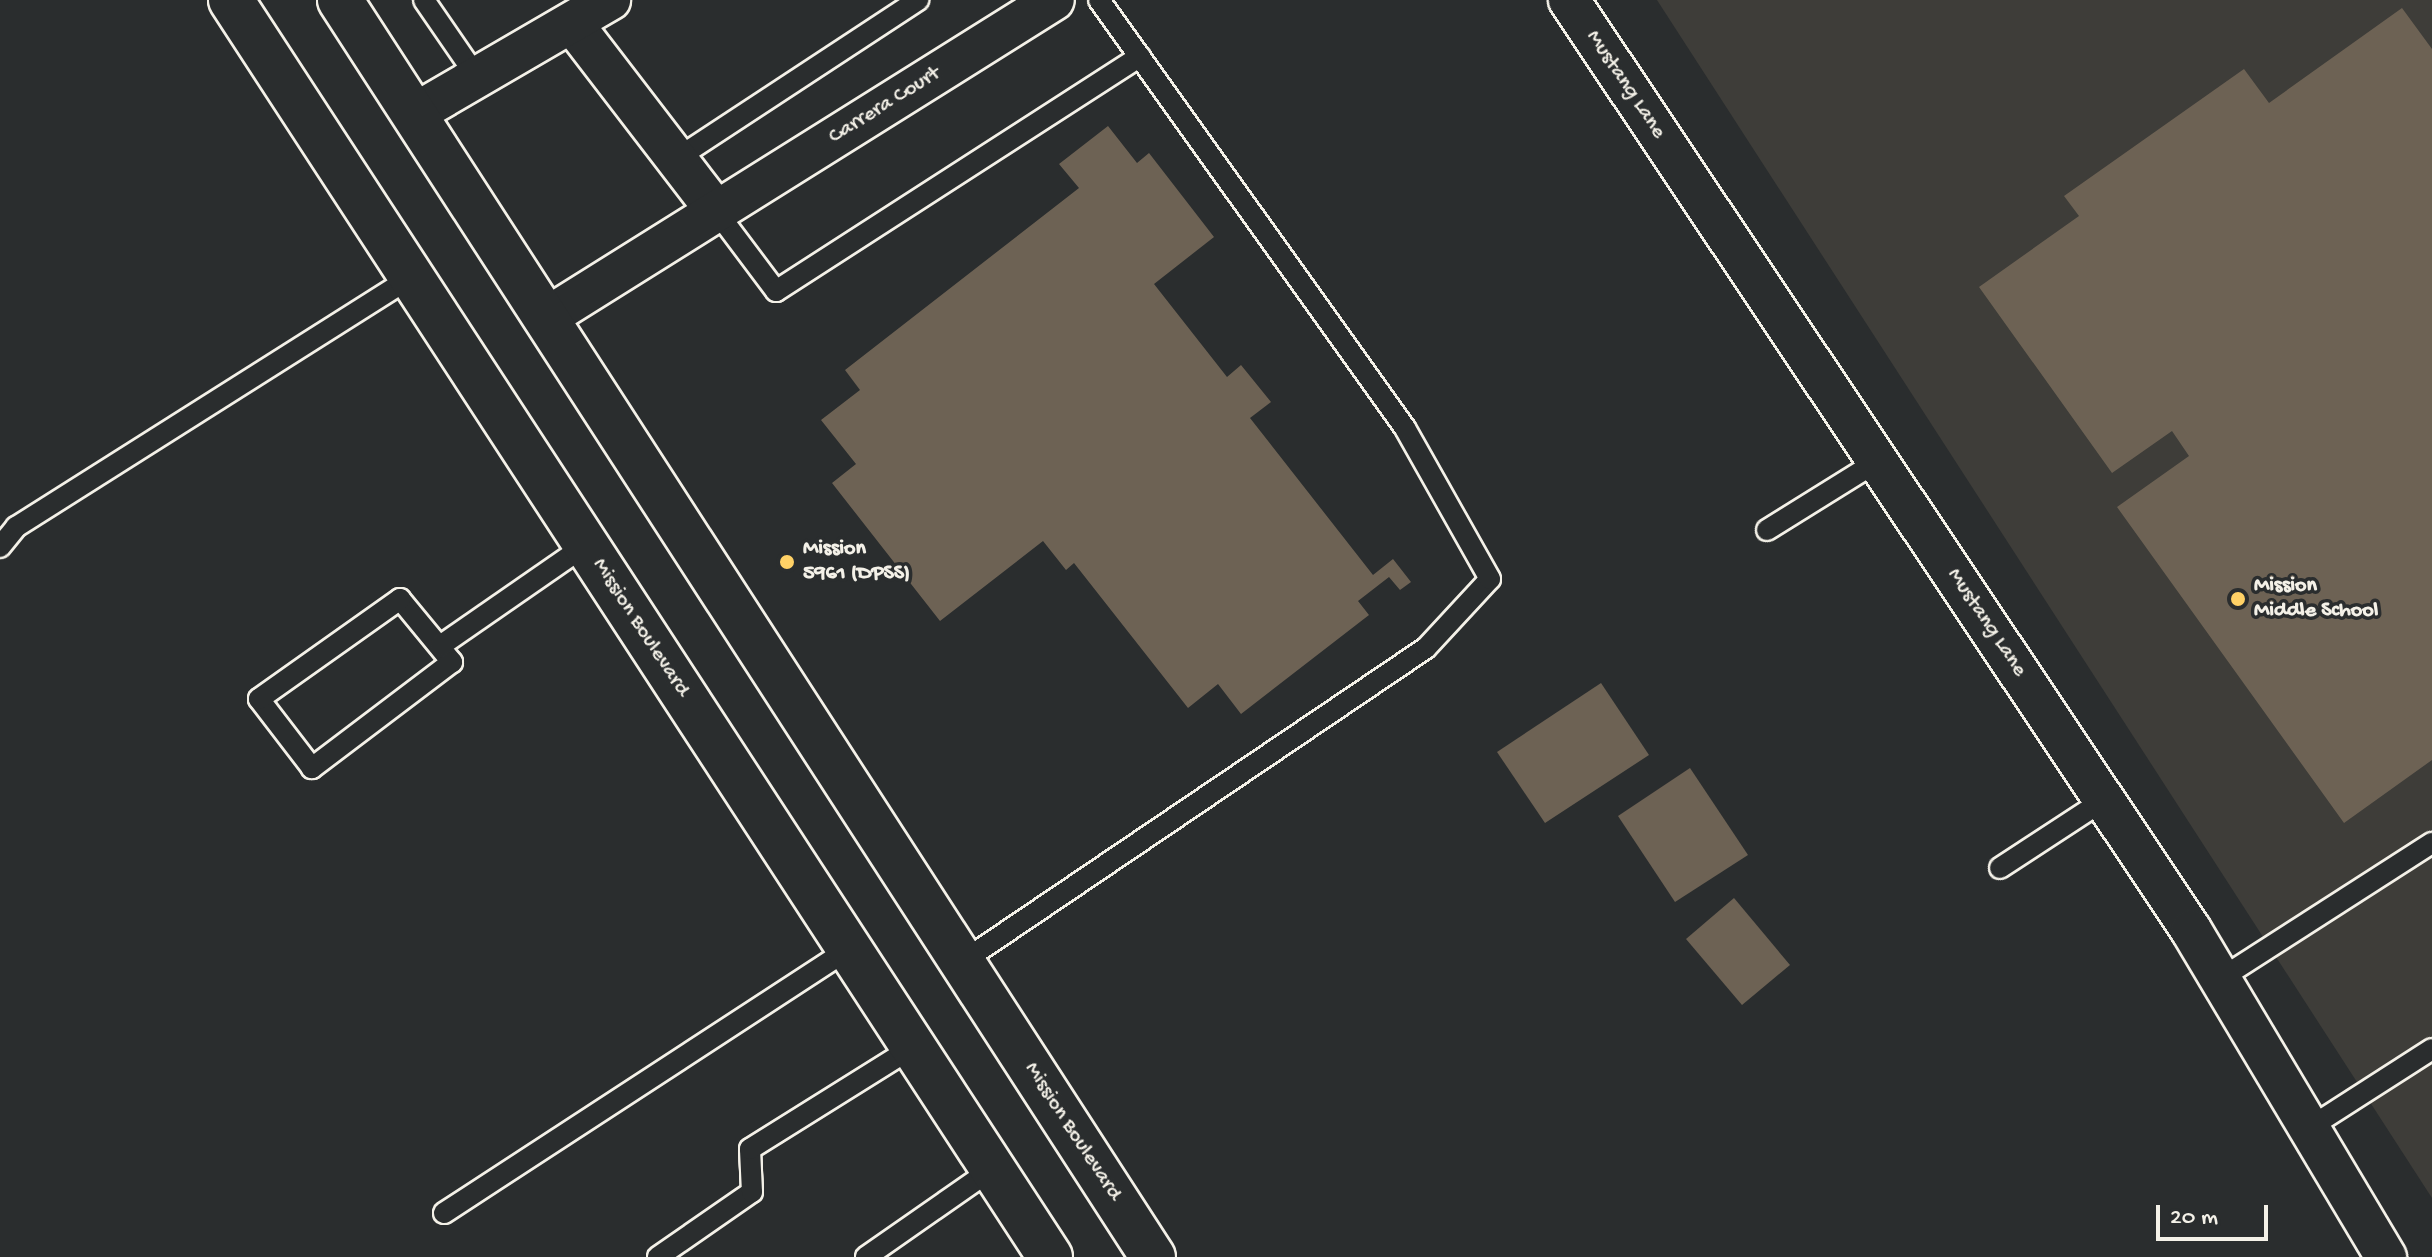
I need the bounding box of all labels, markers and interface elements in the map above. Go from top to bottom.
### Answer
street label: Mustang Lane [1579,26,1671,144]
street label: Carrera Court [824,61,946,151]
place label: Mission 5961 (DPSS) [803,536,910,588]
marker: Mission 5961 (DPSS) [778,553,796,571]
street label: Mission Boulevard [585,554,695,702]
street label: Mustang Lane [1940,564,2032,682]
place label: Mission Middle School [2254,573,2378,624]
marker: Mission Middle School [2229,590,2247,608]
street label: Mission Boulevard [1017,1058,1127,1206]
scale bar [2160,1189,2272,1239]
text: 20 m [2170,1204,2218,1233]

